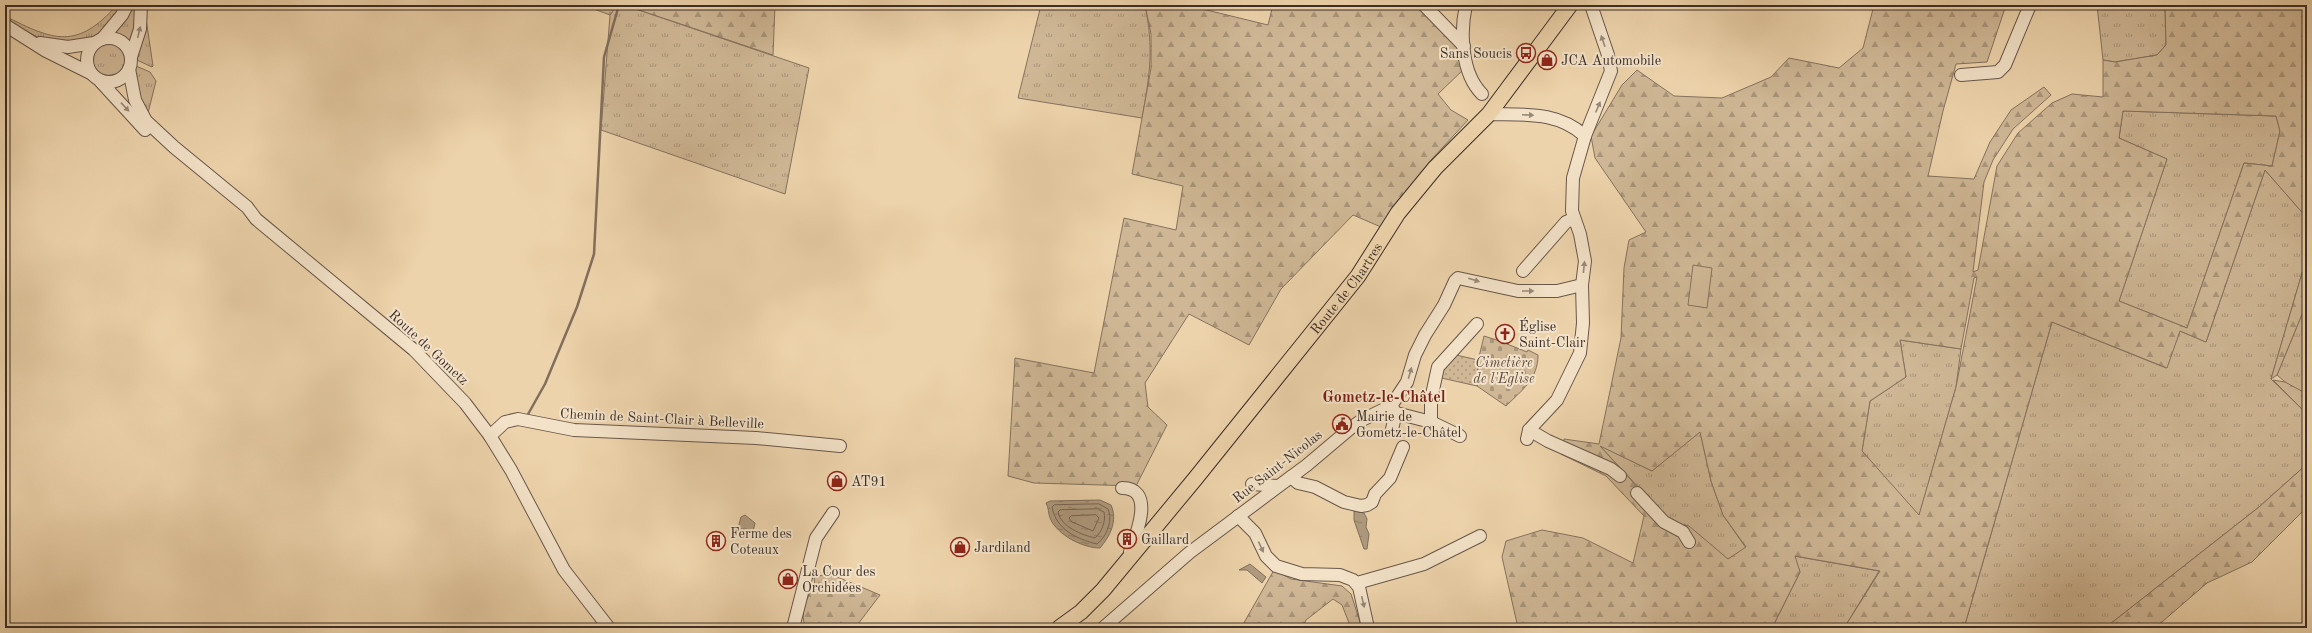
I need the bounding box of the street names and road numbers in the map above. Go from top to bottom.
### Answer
street label: Route de Chartres [1308,240,1385,337]
street label: Route de Gometz [386,307,471,388]
street label: Chemin de Saint-Clair à Belleville [560,407,764,431]
street label: Rue Saint-Nicolas [1230,428,1325,506]

